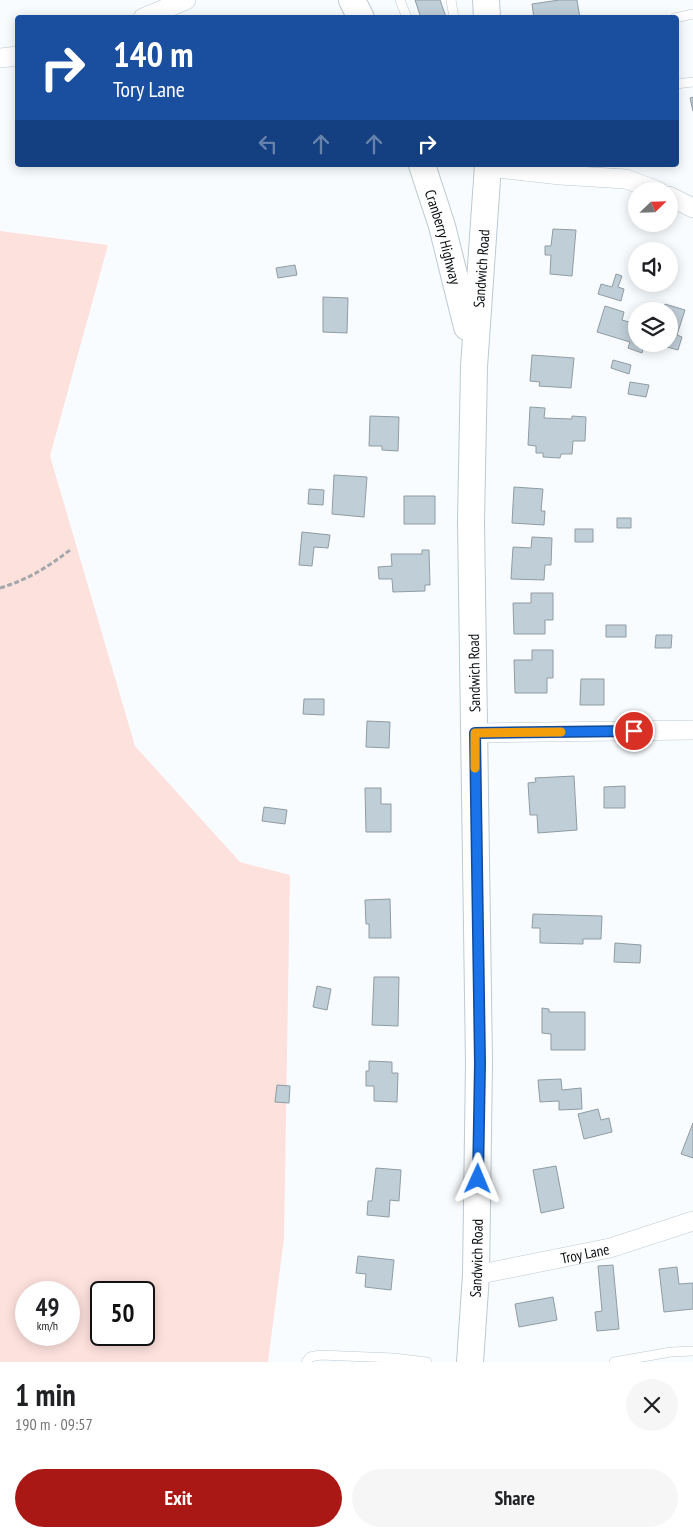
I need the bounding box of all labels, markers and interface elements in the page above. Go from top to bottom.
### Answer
text: 140 m [113,31,194,77]
icon: right [30,35,95,100]
text: Tory Lane [113,75,185,103]
icon: left [254,130,282,158]
icon: ahead [307,130,335,158]
icon: ahead [360,130,388,158]
icon: right [413,130,441,158]
north arrow [628,182,678,232]
map controls [628,182,678,352]
street label: Cranberry Highway [421,187,466,287]
street label: Sandwich Road [469,229,493,308]
button: sound [628,242,678,292]
button: layers [628,302,678,352]
street label: Sandwich Road [464,634,484,712]
pin [613,710,655,752]
icon: arrive [620,717,648,745]
position arrow [451,1152,503,1204]
street label: Sandwich Road [465,1219,486,1298]
street label: Troy Lane [559,1239,611,1267]
speed limit sign: 50 [90,1281,155,1346]
text: 49 [36,1291,59,1323]
text: km/h [37,1318,58,1333]
text: 1 min [15,1375,76,1414]
button: close [626,1379,678,1431]
text: 190 m · 09:57 [15,1414,93,1434]
button: Exit [15,1469,342,1527]
button: Share [352,1469,678,1527]

